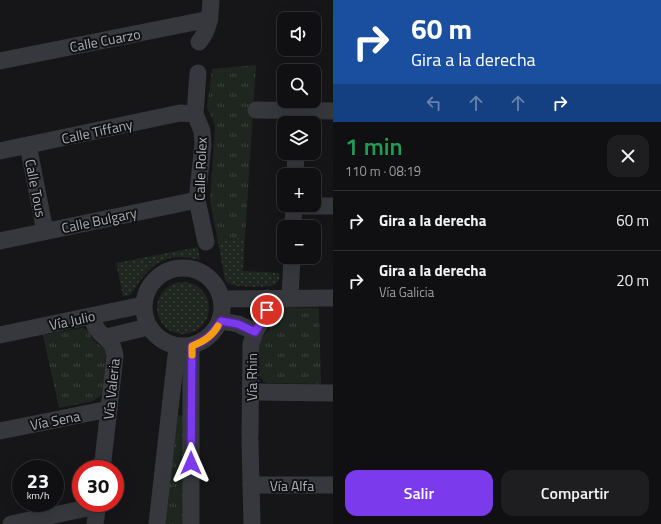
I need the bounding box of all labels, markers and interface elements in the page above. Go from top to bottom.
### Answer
text: 60 m [411,7,472,50]
map controls [277,12,321,264]
button: sound [277,12,321,56]
icon: right [345,16,397,68]
street label: Calle Cuarzo [68,23,142,57]
text: Gira a la derecha [411,46,536,73]
button: search [277,64,321,108]
icon: left [423,92,445,114]
icon: ahead [465,92,487,114]
icon: ahead [507,92,529,114]
icon: right [549,92,571,114]
street label: Calle Tiffany [60,113,135,149]
button: layers [277,116,321,160]
text: 1 min [345,128,403,164]
button: close [607,135,649,177]
street label: Calle Rolex [188,136,212,201]
street label: Calle Tous [20,157,52,219]
text: 110 m · 08:19 [345,161,421,181]
button: + [277,168,321,212]
street label: Calle Bulgary [59,202,139,238]
text: Gira a la derecha [379,209,486,232]
text: 60 m [616,209,649,232]
icon: right [345,210,367,232]
button: − [277,220,321,264]
text: Gira a la derecha [379,259,486,282]
text: 20 m [616,269,649,292]
icon: right [345,270,367,292]
text: Vía Galicia [379,282,434,302]
pin [250,293,284,327]
icon: arrive [256,299,278,321]
street label: Vía Julio [47,305,97,335]
street label: Vía Rhin [241,353,262,401]
street label: Vía Valeria [97,357,125,421]
street label: Vía Sena [28,405,82,435]
position arrow [170,442,212,484]
speed limit sign: 30 [72,460,124,512]
text: 23 [27,465,49,496]
button: Salir [345,470,493,516]
button: Compartir [501,470,649,516]
street label: Vía Alfa [270,475,314,496]
text: km/h [27,488,49,503]

